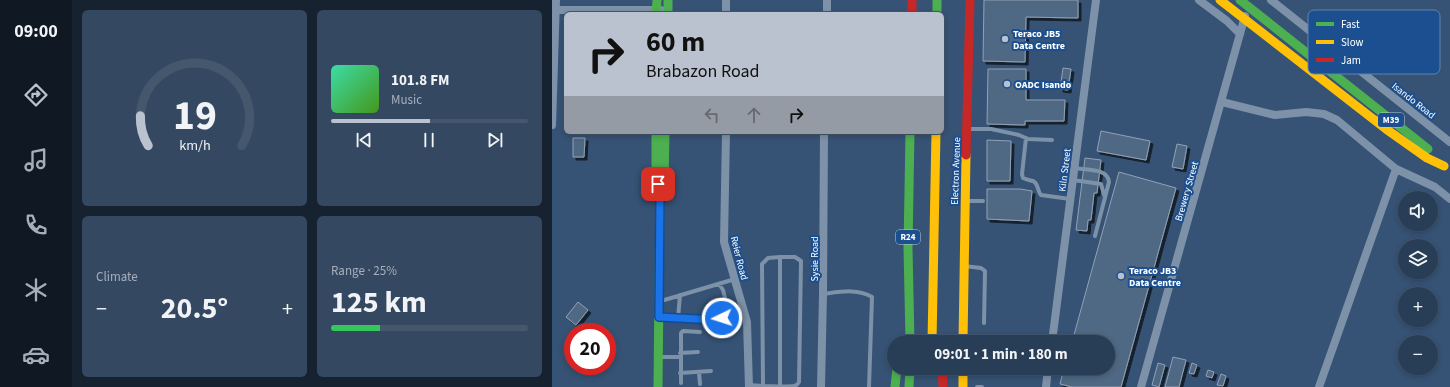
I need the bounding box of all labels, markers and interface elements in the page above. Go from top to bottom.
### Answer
legend [1308,10,1440,74]
text: Fast [1341,17,1360,32]
text: 09:00 [14,19,58,44]
text: 60 m [646,22,705,62]
place label: Teraco JB5 Data Centre [1013,27,1065,53]
icon: right [580,28,632,80]
marker: Teraco JB5 Data Centre [1000,34,1010,44]
text: Slow [1341,35,1364,50]
text: Jam [1341,53,1361,68]
text: Brabazon Road [646,59,760,84]
text: 101.8 FM [391,70,449,91]
place label: OADC Isando [1015,78,1072,92]
marker: OADC Isando [1002,79,1012,89]
street label: Isando Road [1389,79,1438,122]
icon: directions [22,81,50,109]
text: 19 [173,86,216,146]
text: Music [391,91,422,109]
icon: left [701,104,723,126]
icon: ahead [743,104,765,126]
icon: right [785,104,807,126]
road number: M39 [1378,113,1404,127]
icon: previous [353,129,375,151]
icon: pause [418,129,440,151]
icon: next [484,129,506,151]
text: km/h [179,135,210,156]
street label: Electron Avenue [948,137,964,205]
icon: music [22,146,50,174]
street label: Kiln Street [1055,147,1075,192]
street label: Brewery Street [1172,159,1202,223]
pin [641,167,675,201]
icon: arrive [647,173,669,195]
map controls [1398,191,1438,375]
button: sound [1398,191,1438,231]
icon: phone [22,211,50,239]
road number: R24 [896,230,920,244]
street label: Reier Road [727,235,751,282]
street label: Sysie Road [808,236,822,282]
button: layers [1398,239,1438,279]
text: Range · 25% [331,262,397,280]
place label: Teraco JB3 Data Centre [1129,264,1181,290]
text: Climate [96,268,138,286]
marker: Teraco JB3 Data Centre [1116,271,1126,281]
icon: climate [22,276,50,304]
text: 125 km [331,281,427,324]
text: 20.5° [161,287,228,330]
button: + [1398,287,1438,327]
text: − [96,293,107,325]
text: + [282,293,293,325]
position arrow [701,297,743,339]
speed limit sign: 20 [564,323,616,375]
button: − [1398,335,1438,375]
icon: car [22,341,50,369]
text: 09:01 · 1 min · 180 m [934,344,1068,365]

